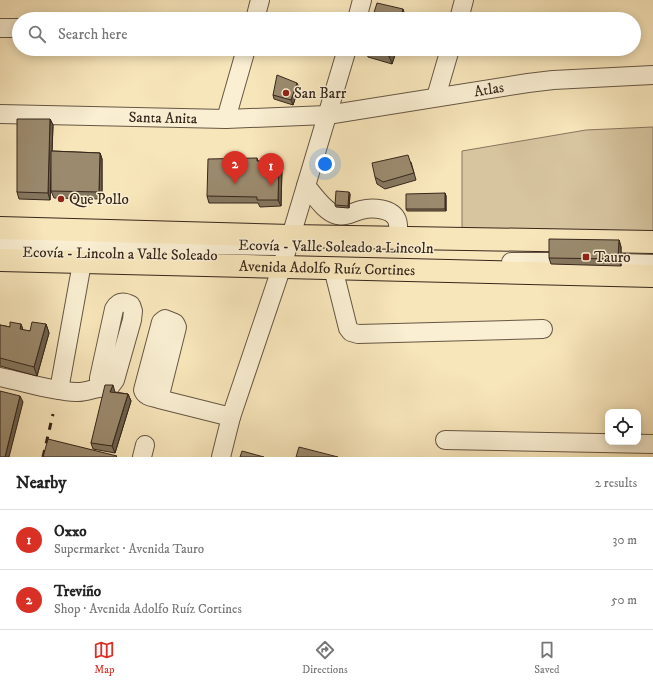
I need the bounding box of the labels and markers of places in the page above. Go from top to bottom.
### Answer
place label: San Barr [294,84,347,103]
marker: San Barr [281,88,291,98]
pin: 2 [222,151,248,184]
pin: 1 [258,153,284,186]
place label: Que Pollo [69,190,129,209]
marker: Que Pollo [56,194,66,204]
place label: Tauro [594,248,631,267]
marker: Tauro [581,252,591,262]

